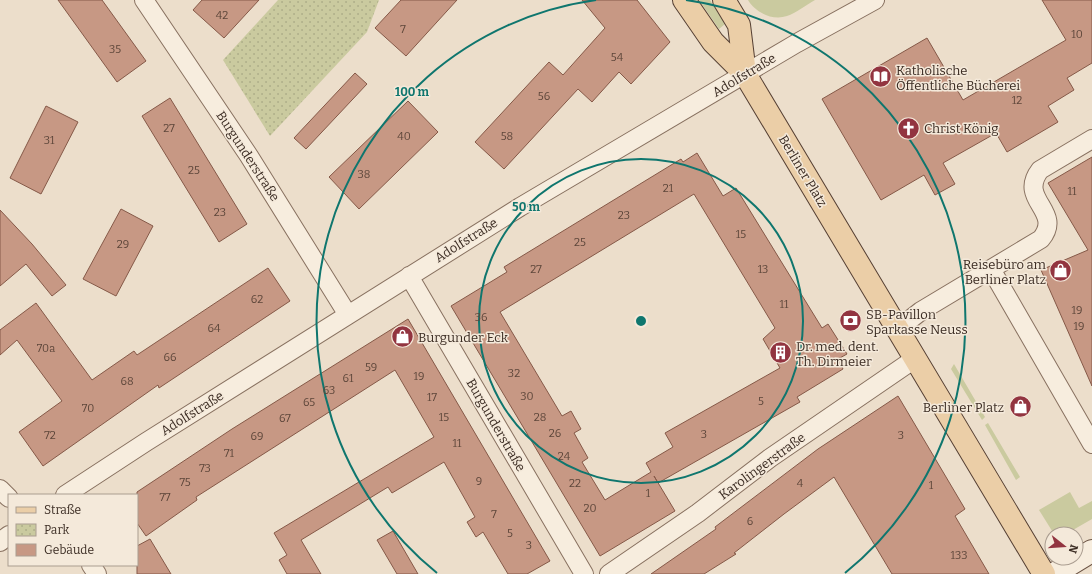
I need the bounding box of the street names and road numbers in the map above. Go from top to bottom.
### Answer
street label: Adolfstraße [710,50,778,100]
street label: Burgunderstraße [213,108,283,204]
street label: Berliner Platz [776,132,830,210]
street label: Adolfstraße [432,215,500,265]
street label: Burgunderstraße [463,376,529,474]
street label: Adolfstraße [158,388,226,438]
street label: Karolingerstraße [716,430,808,502]

